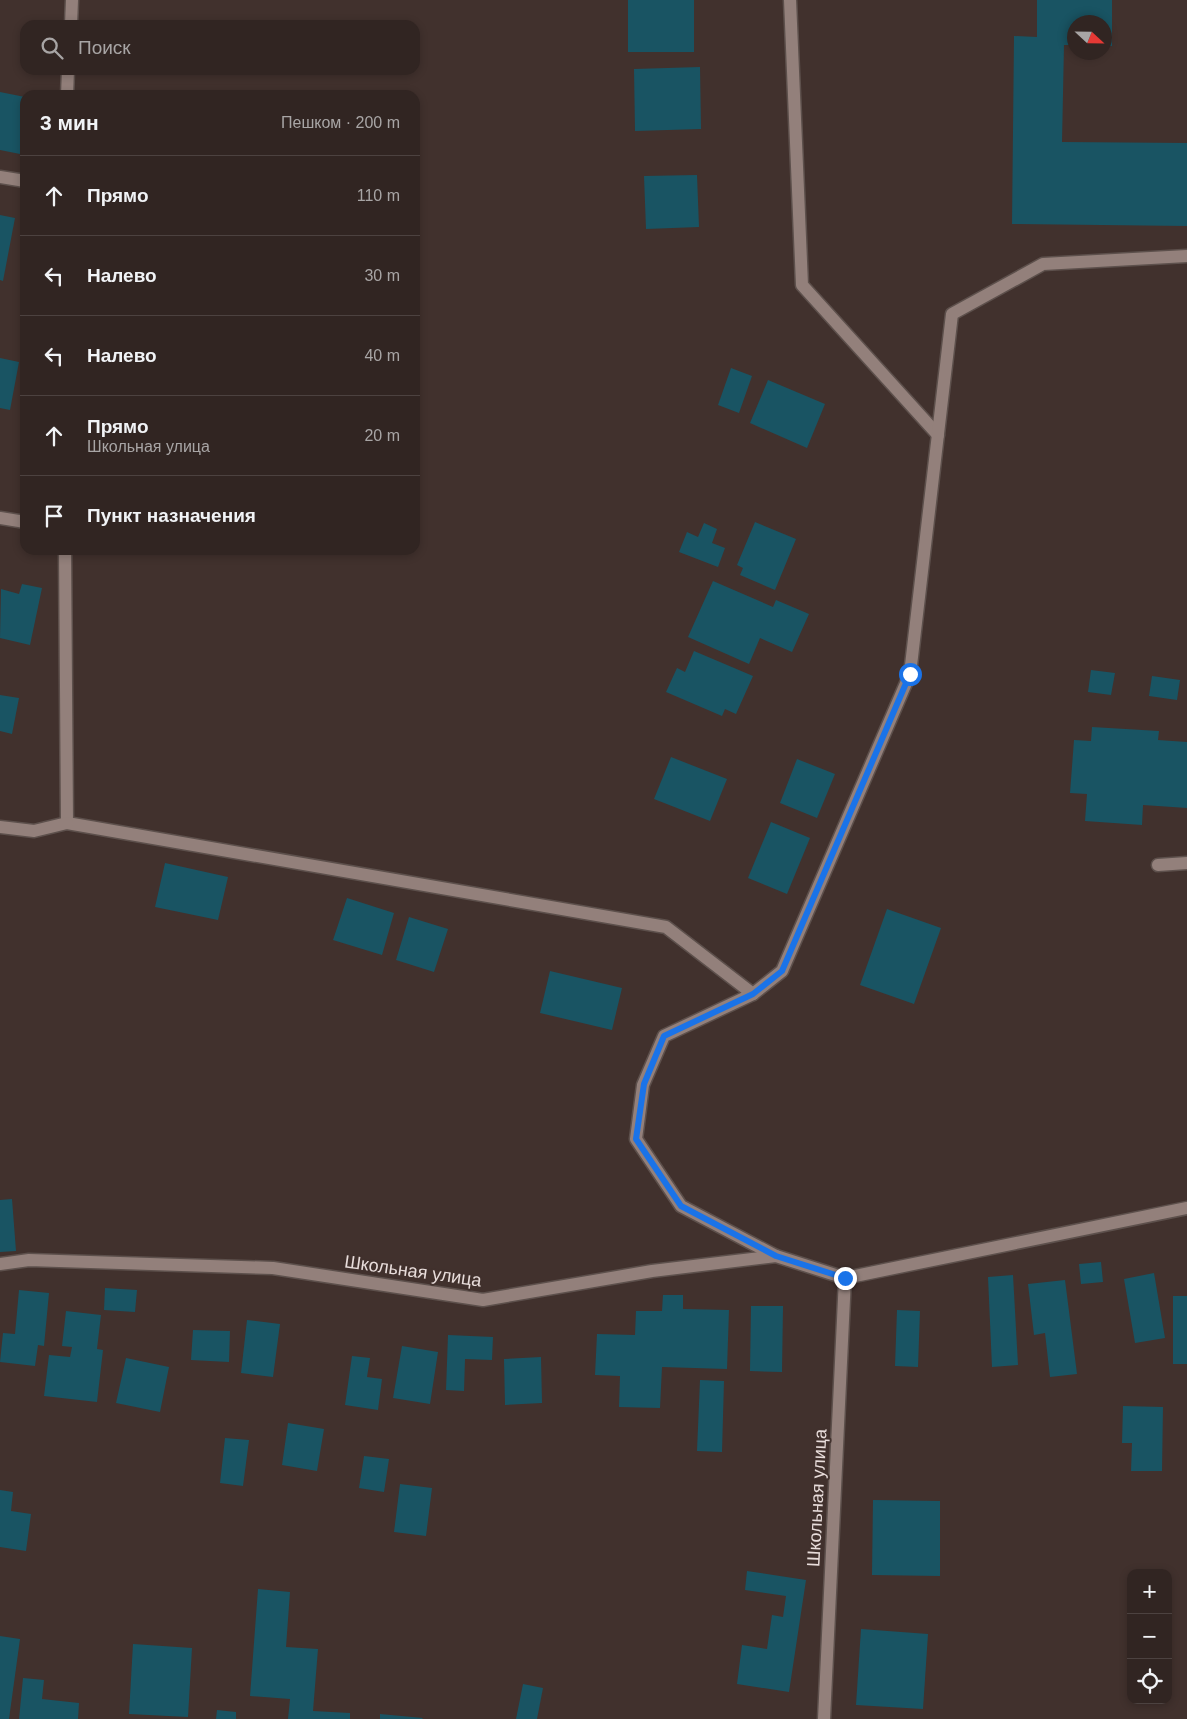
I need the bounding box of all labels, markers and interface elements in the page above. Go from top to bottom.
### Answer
north arrow [1067,15,1112,60]
search box [20,20,420,75]
icon: search [38,34,66,62]
text: Поиск [78,37,131,58]
text: 3 мин [40,111,99,134]
text: Пешком · 200 m [281,114,400,131]
icon: ahead [40,182,68,210]
text: Прямо [87,185,149,206]
text: 110 m [357,187,400,204]
icon: left [40,262,68,290]
text: Налево [87,265,157,286]
text: 30 m [364,267,400,284]
icon: left [40,342,68,370]
text: Налево [87,345,157,366]
text: 40 m [364,347,400,364]
text: Прямо [87,416,149,437]
icon: ahead [40,422,68,450]
text: 20 m [364,427,400,444]
text: Школьная улица [87,438,210,455]
icon: arrive [40,502,68,530]
text: Пункт назначения [87,505,256,526]
route start [899,663,922,686]
street label: Школьная улица [343,1251,484,1291]
route end [834,1267,857,1290]
street label: Школьная улица [803,1427,831,1568]
map controls [1127,1569,1172,1704]
button: + [1127,1569,1172,1614]
button: − [1127,1614,1172,1659]
button: locate [1127,1659,1172,1704]

